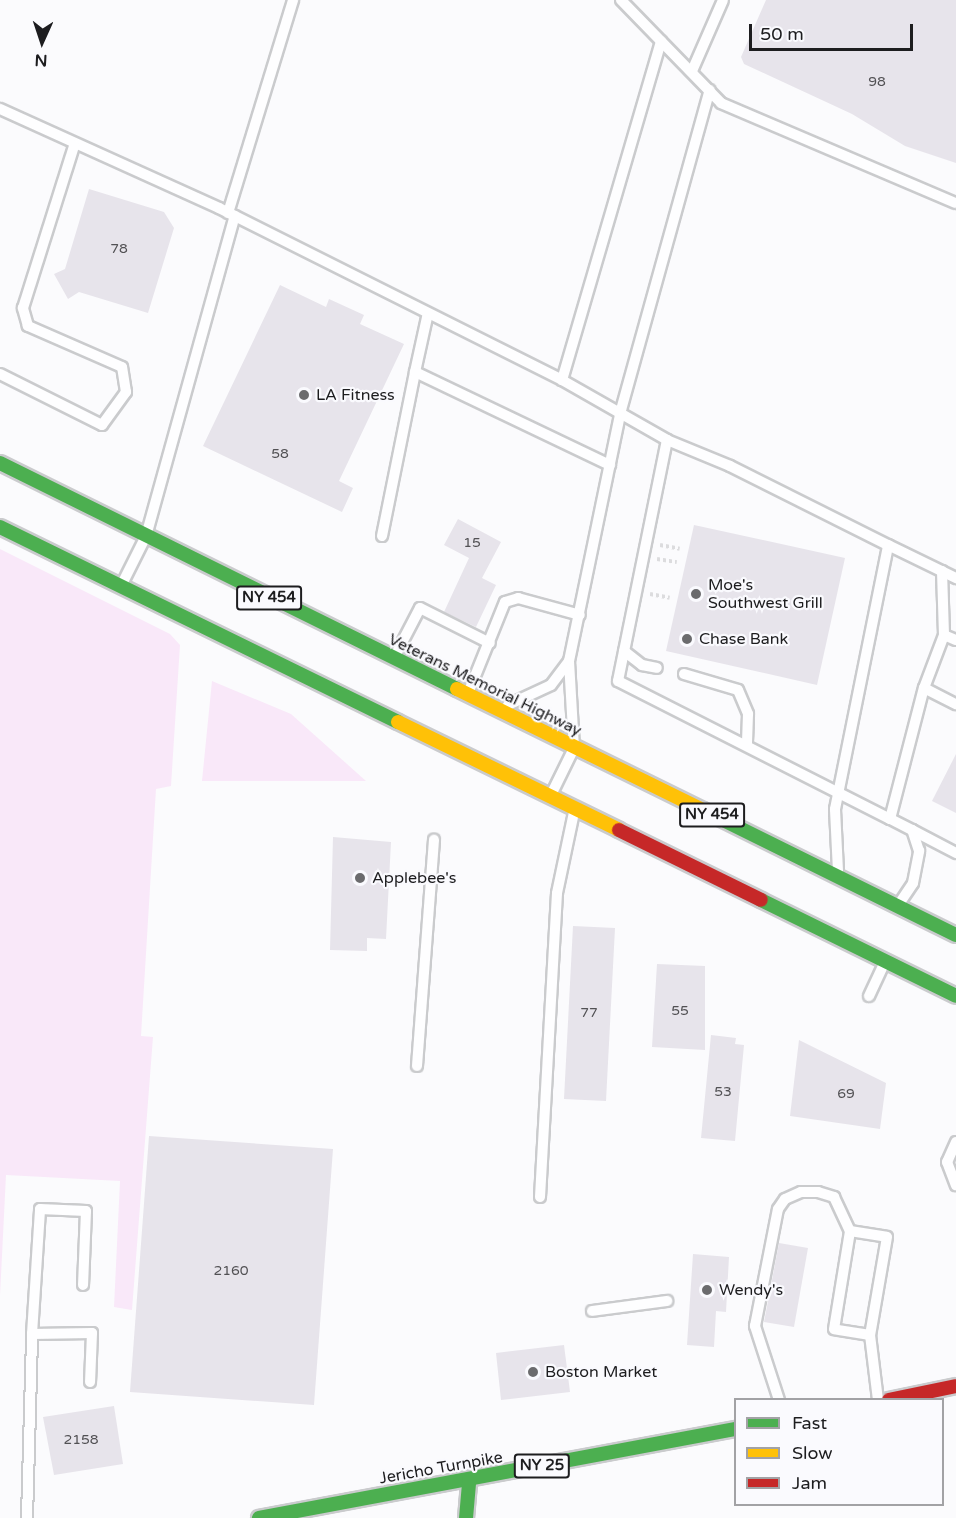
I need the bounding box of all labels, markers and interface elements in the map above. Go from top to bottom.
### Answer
north arrow [12,12,72,72]
scale bar [752,12,916,50]
text: 50 m [760,23,804,45]
text: N [34,50,48,70]
house number: 98 [868,74,886,90]
house number: 78 [110,241,128,257]
place label: LA Fitness [316,385,395,405]
marker: LA Fitness [297,388,311,402]
house number: 58 [271,446,289,462]
house number: 15 [463,535,481,551]
place label: Moe's Southwest Grill [708,575,823,613]
road number: NY 454 [236,586,302,610]
marker: Moe's Southwest Grill [689,587,703,601]
place label: Chase Bank [699,629,788,649]
street label: Veterans Memorial Highway [385,630,585,740]
marker: Chase Bank [680,632,694,646]
road number: NY 454 [679,803,745,827]
place label: Applebee's [372,868,457,888]
marker: Applebee's [353,871,367,885]
house number: 55 [671,1003,689,1019]
house number: 77 [580,1005,598,1021]
house number: 53 [714,1084,732,1100]
house number: 69 [837,1086,855,1102]
house number: 2160 [213,1263,249,1279]
place label: Wendy's [719,1280,783,1300]
marker: Wendy's [700,1283,714,1297]
place label: Boston Market [545,1362,657,1382]
marker: Boston Market [526,1365,540,1379]
legend [734,1398,944,1506]
text: Fast [792,1412,827,1434]
house number: 2158 [63,1432,99,1448]
text: Slow [792,1442,833,1464]
street label: Jericho Turnpike [378,1448,504,1488]
road number: NY 25 [514,1454,570,1478]
text: Jam [792,1472,827,1494]

